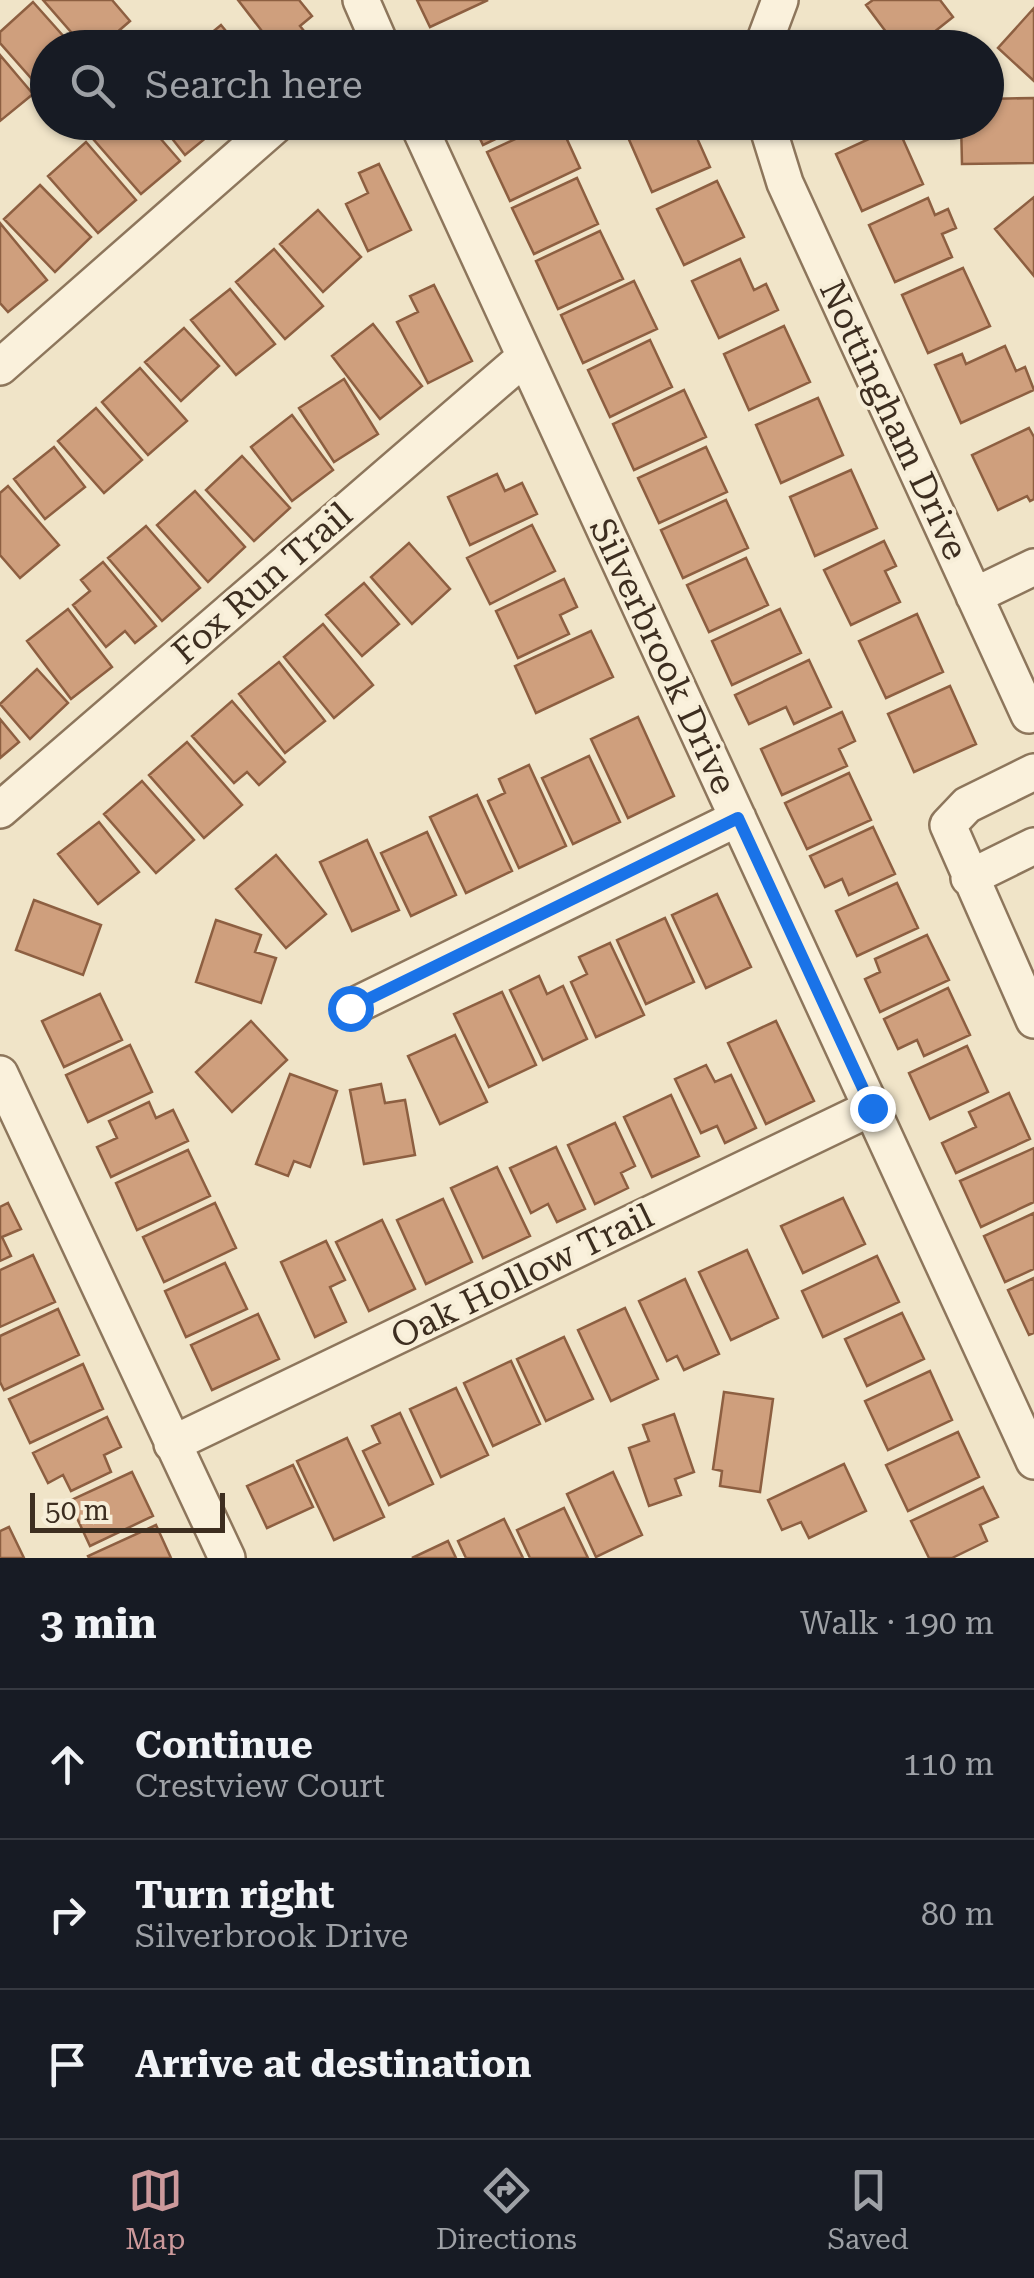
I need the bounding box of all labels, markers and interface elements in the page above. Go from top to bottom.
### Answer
search box [30,30,1004,140]
icon: search [65,58,120,113]
text: Search here [145,63,363,107]
street label: Nottingham Drive [811,274,976,566]
street label: Fox Run Trail [164,494,361,672]
street label: Silverbrook Drive [581,512,744,800]
route start [328,986,374,1032]
route end [850,1086,896,1132]
street label: Oak Hollow Trail [385,1195,660,1358]
scale bar [30,1488,225,1532]
text: 50 m [45,1494,109,1527]
text: 3 min [40,1599,157,1648]
text: Walk · 190 m [800,1604,994,1642]
text: Continue [135,1723,313,1767]
icon: ahead [40,1737,95,1792]
text: 110 m [903,1745,994,1783]
text: Crestview Court [135,1767,385,1805]
text: Turn right [135,1873,334,1917]
icon: right [40,1887,95,1942]
text: 80 m [921,1895,994,1933]
text: Silverbrook Drive [135,1917,408,1955]
icon: arrive [40,2037,95,2092]
text: Arrive at destination [135,2042,531,2086]
tab: Map [125,2163,185,2256]
tab: Directions [436,2163,577,2256]
tab: Saved [827,2163,909,2256]

